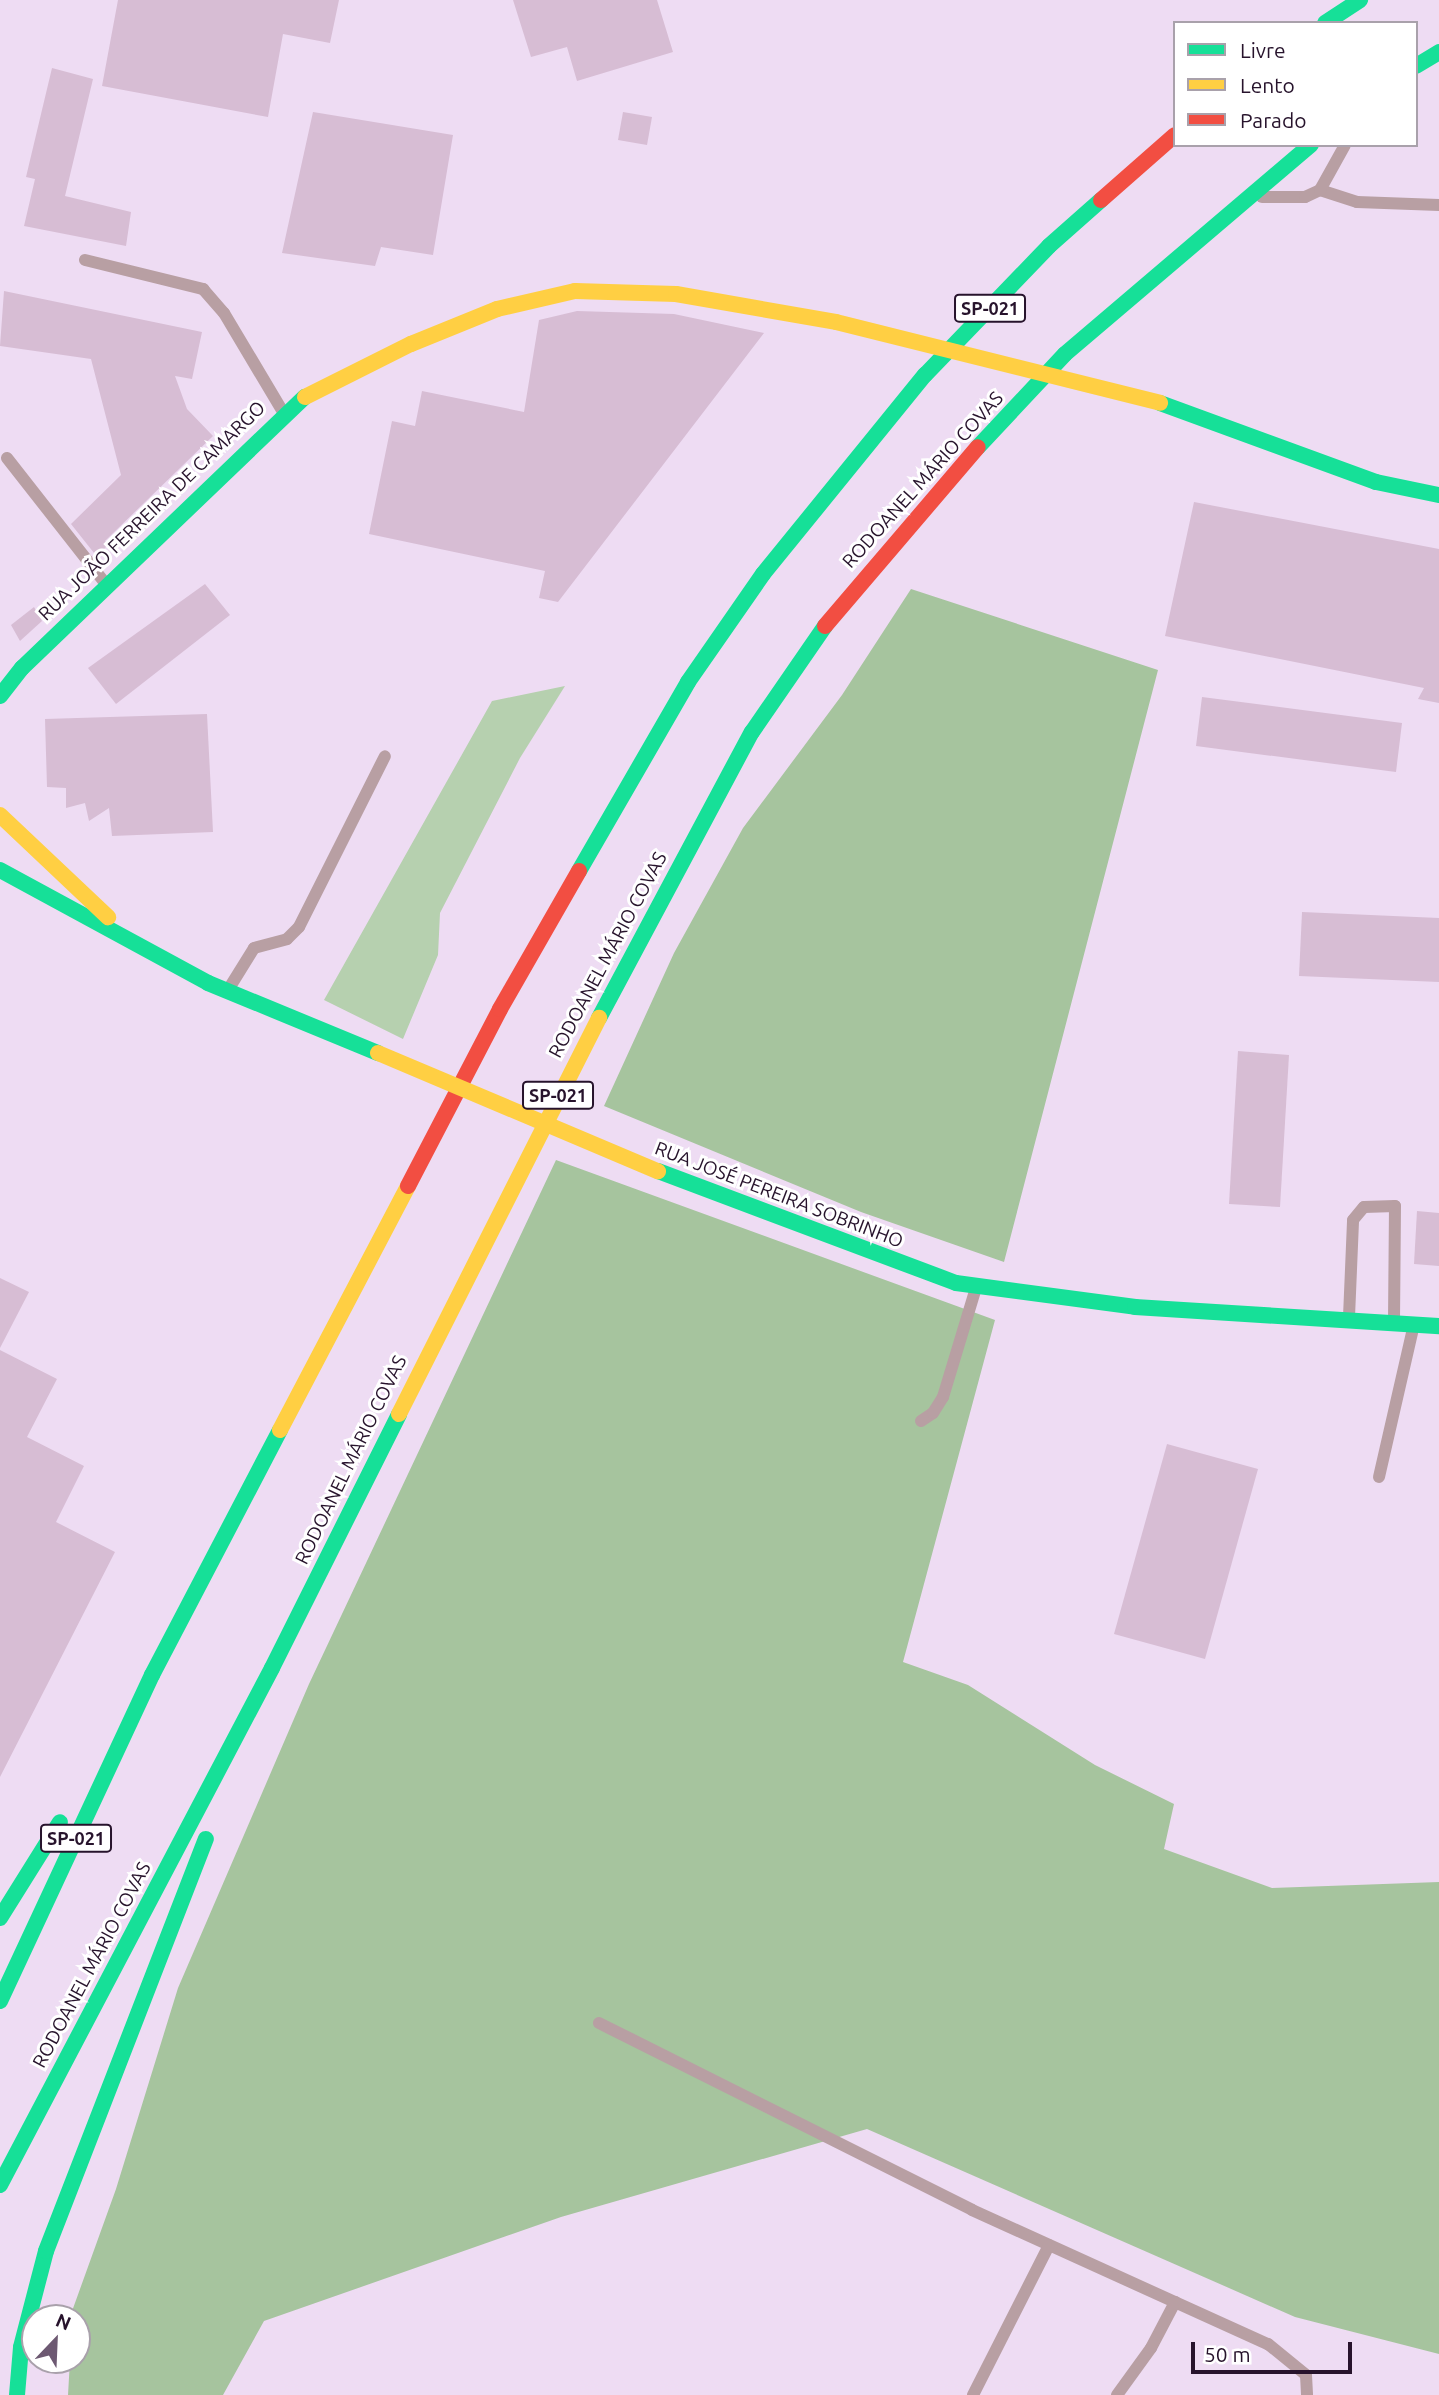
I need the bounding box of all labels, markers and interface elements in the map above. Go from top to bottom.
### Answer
legend [1173,21,1418,147]
text: Livre [1240,38,1286,62]
text: Lento [1240,73,1295,97]
text: Parado [1240,108,1306,132]
road number: SP-021 [953,294,1027,322]
street label: RODOANEL MÁRIO COVAS [838,387,1008,573]
street label: RUA JOÃO FERREIRA DE CAMARGO [34,396,270,626]
street label: RODOANEL MÁRIO COVAS [544,848,672,1062]
road number: SP-021 [521,1080,595,1110]
street label: RUA JOSÉ PEREIRA SOBRINHO [652,1137,906,1253]
street label: RODOANEL MÁRIO COVAS [290,1352,412,1568]
road number: SP-021 [39,1824,113,1852]
street label: RODOANEL MÁRIO COVAS [28,1858,156,2072]
north arrow [21,2304,91,2374]
text: N [53,2309,74,2334]
scale bar [1194,2328,1355,2372]
text: 50 m [1204,2342,1251,2366]

